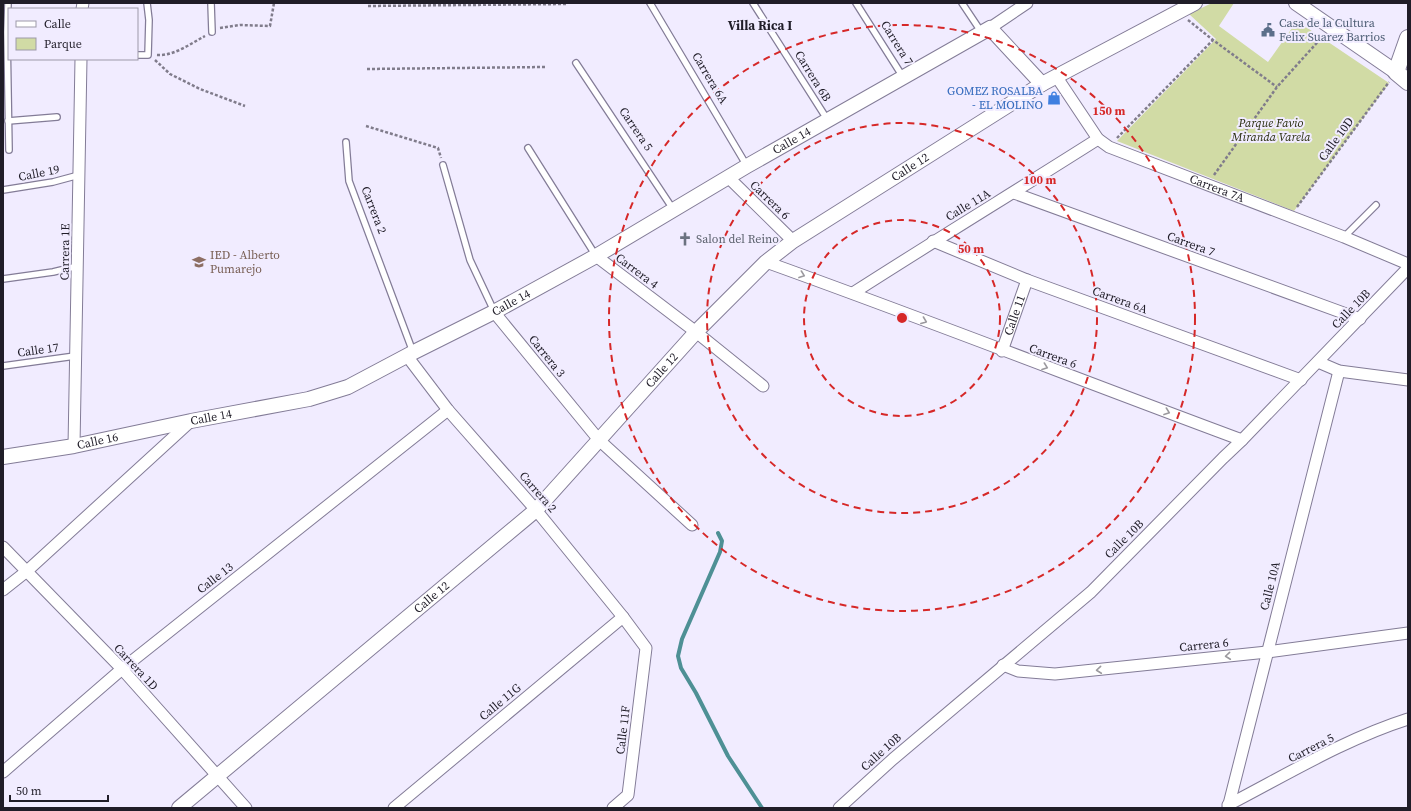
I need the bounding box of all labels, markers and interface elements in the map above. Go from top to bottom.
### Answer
legend [8,8,138,60]
place label: Casa de la Cultura Felix Suarez Barrios [1279,15,1385,45]
text: Calle [44,16,71,32]
district label: Villa Rica I [728,17,792,34]
street label: Carrera 7 [877,18,917,68]
public building icon: Casa de la Cultura Felix Suarez Barrios [1260,22,1276,38]
text: Parque [44,36,82,52]
street label: Carrera 6B [791,48,835,105]
street label: Carrera 6A [688,49,732,107]
place label: GOMEZ ROSALBA - EL MOLINO [947,83,1043,113]
shop icon: GOMEZ ROSALBA - EL MOLINO [1046,90,1062,106]
text: 150 m [1093,103,1126,119]
street label: Carrera 5 [615,104,657,154]
street label: Calle 10D [1315,114,1357,164]
park label: Parque Favio Miranda Varela [1231,115,1311,145]
street label: Calle 14 [770,123,814,158]
street label: Calle 12 [888,149,932,185]
street label: Calle 19 [17,161,61,185]
street label: Carrera 7A [1187,171,1247,206]
text: 100 m [1024,172,1057,188]
street label: Carrera 6 [747,177,793,223]
street label: Carrera 2 [358,184,390,236]
street label: Calle 11A [943,185,993,225]
street label: Carrera 1E [57,223,73,281]
street label: Carrera 7 [1165,228,1217,260]
church icon: Salon del Reino [677,231,693,247]
place label: Salon del Reino [696,231,779,247]
text: 50 m [958,241,984,257]
place label: IED - Alberto Pumarejo [210,247,280,277]
street label: Carrera 4 [612,250,662,292]
school or university icon: IED - Alberto Pumarejo [191,254,207,270]
one-way arrow [799,270,806,279]
street label: Carrera 6A [1090,283,1150,317]
street label: Calle 10B [1328,285,1374,332]
street label: Calle 14 [489,286,533,320]
street label: Calle 11 [1000,293,1029,338]
centre of rings [895,311,909,325]
one-way arrow [920,316,927,324]
street label: Carrera 3 [525,332,569,380]
street label: Calle 17 [16,339,60,361]
street label: Carrera 6 [1027,340,1079,372]
street label: Calle 12 [642,349,682,391]
one-way arrow [1042,362,1049,371]
street label: Calle 14 [189,406,233,429]
one-way arrow [1164,408,1171,416]
street label: Calle 16 [76,429,120,453]
street label: Carrera 2 [516,468,560,516]
street label: Calle 10B [1101,516,1147,562]
street label: Calle 13 [194,559,236,597]
street label: Calle 10A [1256,560,1284,612]
street label: Calle 12 [410,578,453,617]
street label: Carrera 6 [1178,634,1230,656]
street label: Carrera 1D [110,640,162,694]
one-way arrow [1225,651,1231,660]
one-way arrow [1096,665,1102,674]
street label: Calle 11G [476,680,524,724]
street label: Calle 11F [612,705,634,755]
street label: Calle 10B [857,729,905,774]
street label: Carrera 5 [1285,730,1337,766]
scale bar [10,777,108,803]
text: 50 m [16,783,42,799]

